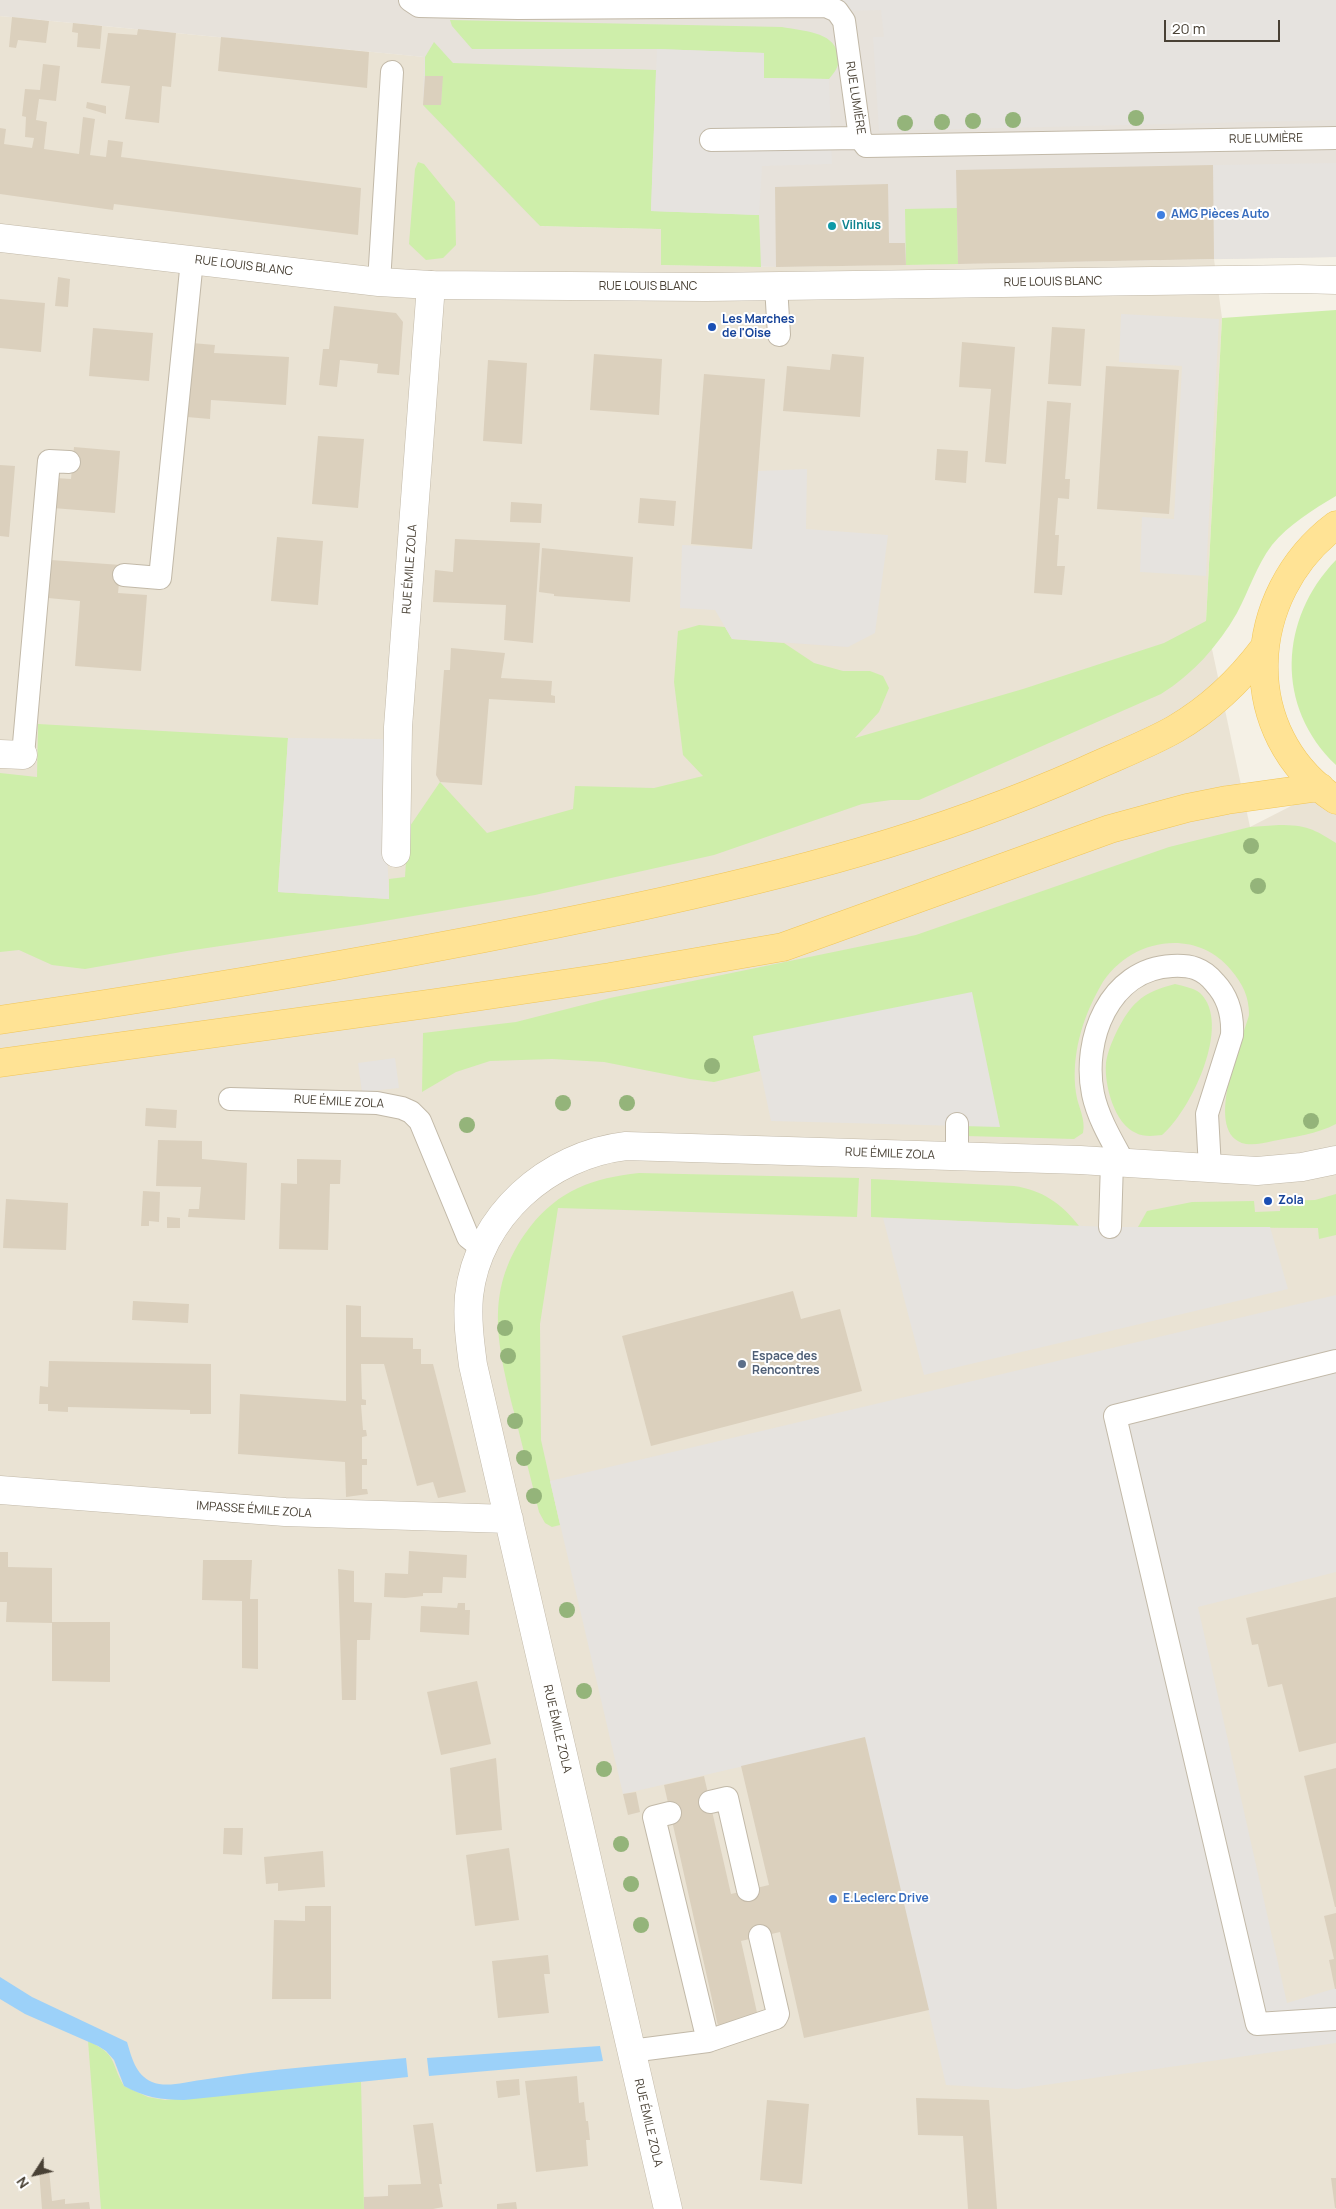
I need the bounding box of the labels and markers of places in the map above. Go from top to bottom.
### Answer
place label: AMG Pièces Auto [1171,208,1269,222]
marker: AMG Pièces Auto [1155,209,1167,221]
place label: Vilnius [842,219,881,233]
marker: Vilnius [826,220,838,232]
place label: Les Marches de l'Oise [722,313,794,341]
marker: Les Marches de l'Oise [706,321,718,333]
place label: Zola [1278,1194,1304,1208]
marker: Zola [1262,1195,1274,1207]
place label: Espace des Rencontres [752,1350,820,1378]
marker: Espace des Rencontres [736,1358,748,1370]
place label: E.Leclerc Drive [843,1892,929,1906]
marker: E.Leclerc Drive [827,1893,839,1905]

